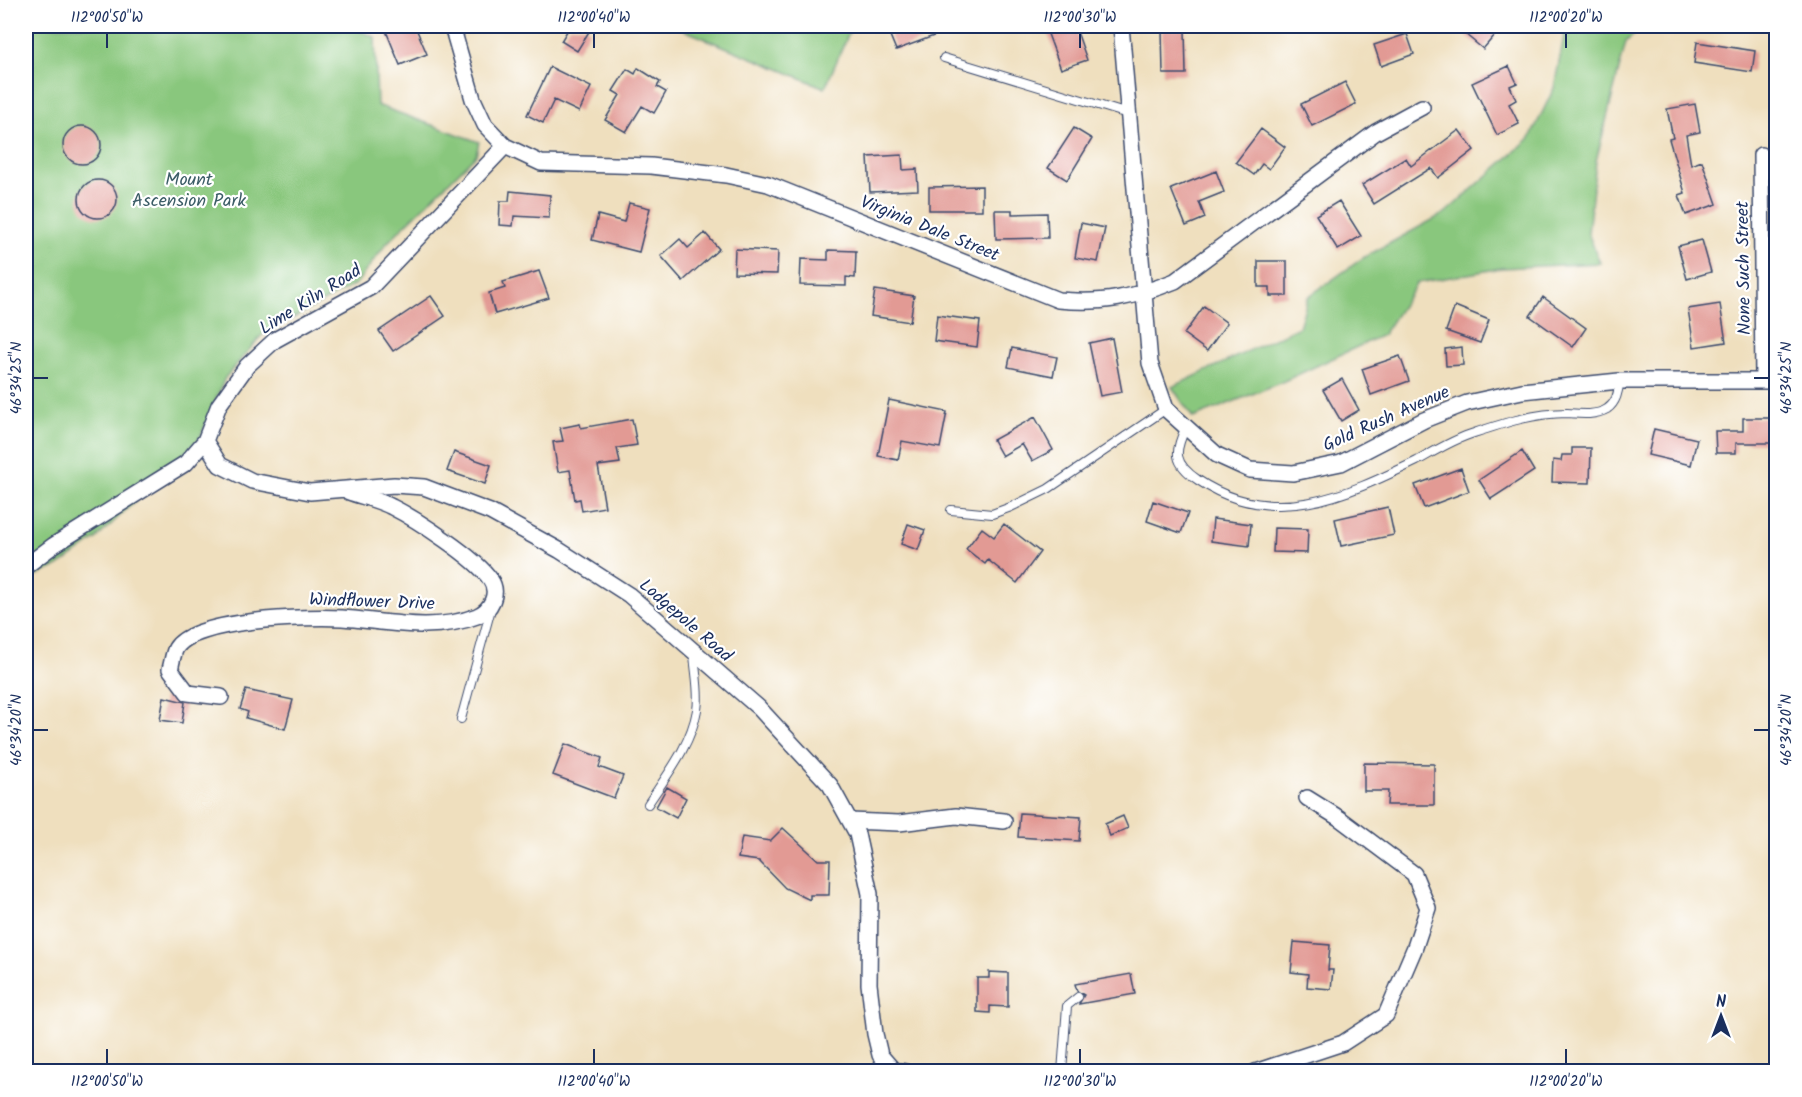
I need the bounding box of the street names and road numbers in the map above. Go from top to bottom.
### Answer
street label: Virginia Dale Street [856,188,1004,271]
street label: None Such Street [1729,200,1760,335]
street label: Lime Kiln Road [254,257,369,343]
street label: Gold Rush Avenue [1318,378,1455,460]
street label: Lodgepole Road [632,572,739,671]
street label: Windflower Drive [309,586,435,619]

